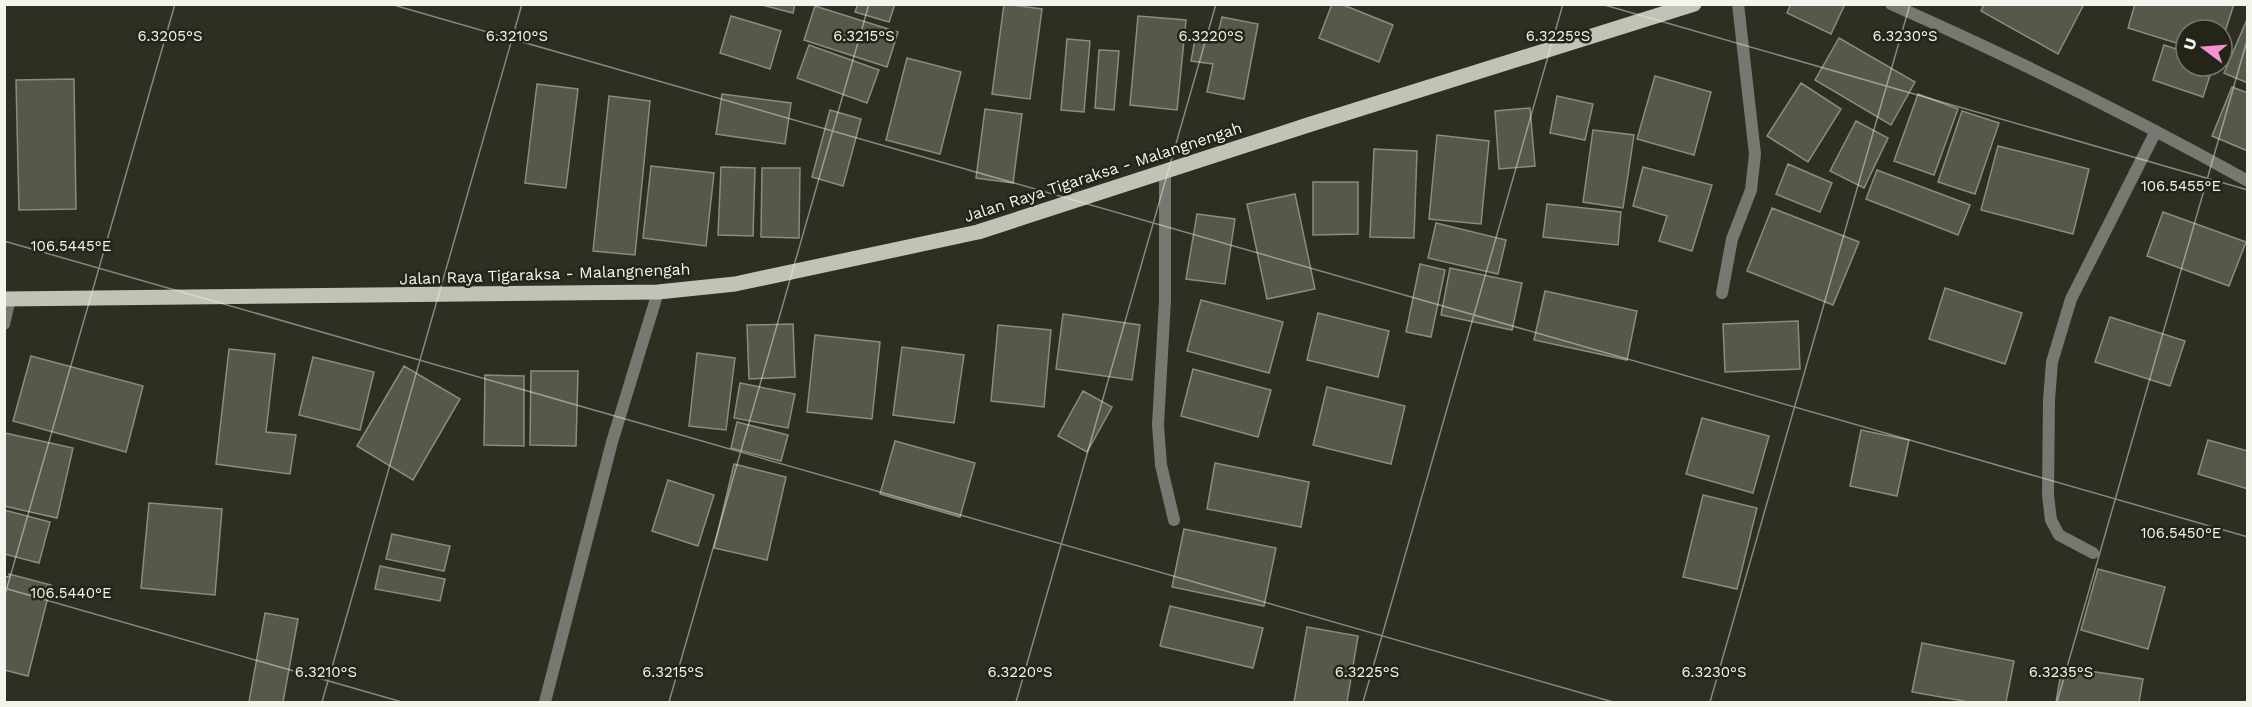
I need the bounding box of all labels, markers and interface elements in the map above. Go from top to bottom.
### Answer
north arrow [2174,18,2234,78]
text: 6.3205°S [137,27,203,45]
text: 6.3210°S [486,27,548,45]
text: 6.3215°S [833,27,895,45]
text: 6.3220°S [1178,27,1244,45]
text: 6.3225°S [1526,27,1590,45]
text: 6.3230°S [1872,27,1938,45]
text: U [2179,36,2201,52]
street label: Jalan Raya Tigaraksa - Malangnengah [962,118,1244,226]
text: 106.5455°E [2141,177,2221,195]
text: 106.5445°E [31,237,111,255]
street label: Jalan Raya Tigaraksa - Malangnengah [399,259,691,289]
text: 106.5450°E [2141,524,2221,542]
text: 106.5440°E [30,584,112,602]
text: 6.3210°S [295,663,357,681]
text: 6.3215°S [642,663,704,681]
text: 6.3220°S [987,663,1053,681]
text: 6.3225°S [1335,663,1399,681]
text: 6.3230°S [1681,663,1747,681]
text: 6.3235°S [2029,663,2093,681]

